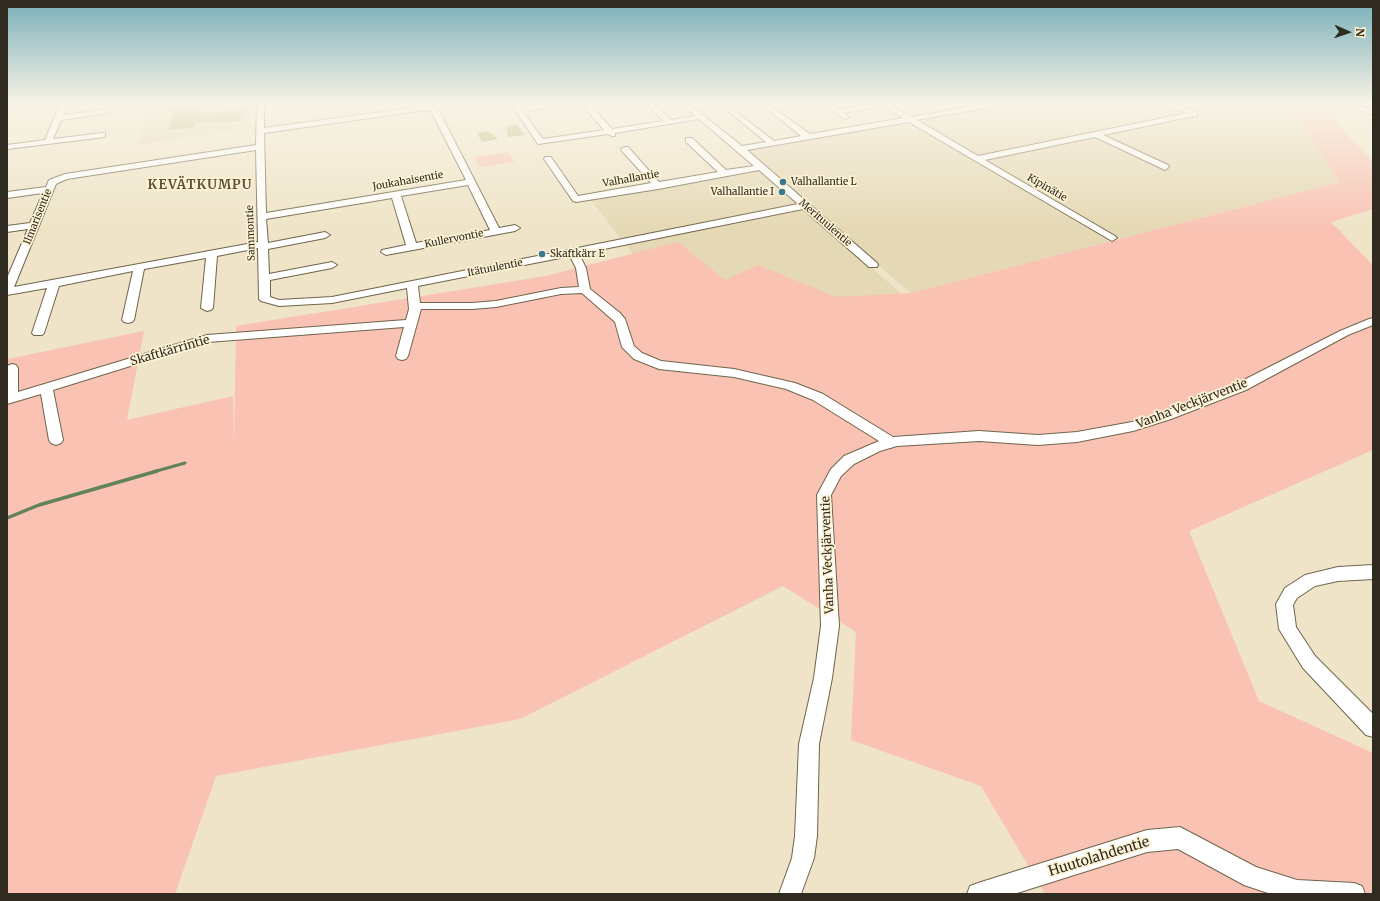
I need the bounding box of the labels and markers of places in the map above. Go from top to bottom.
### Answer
place label: Valhallantie L [791,176,857,188]
marker: Valhallantie L [778,177,788,187]
place label: Valhallantie I [711,186,774,198]
marker: Valhallantie I [777,187,787,197]
place label: Skaftkärr E [550,248,605,260]
marker: Skaftkärr E [537,249,547,259]

